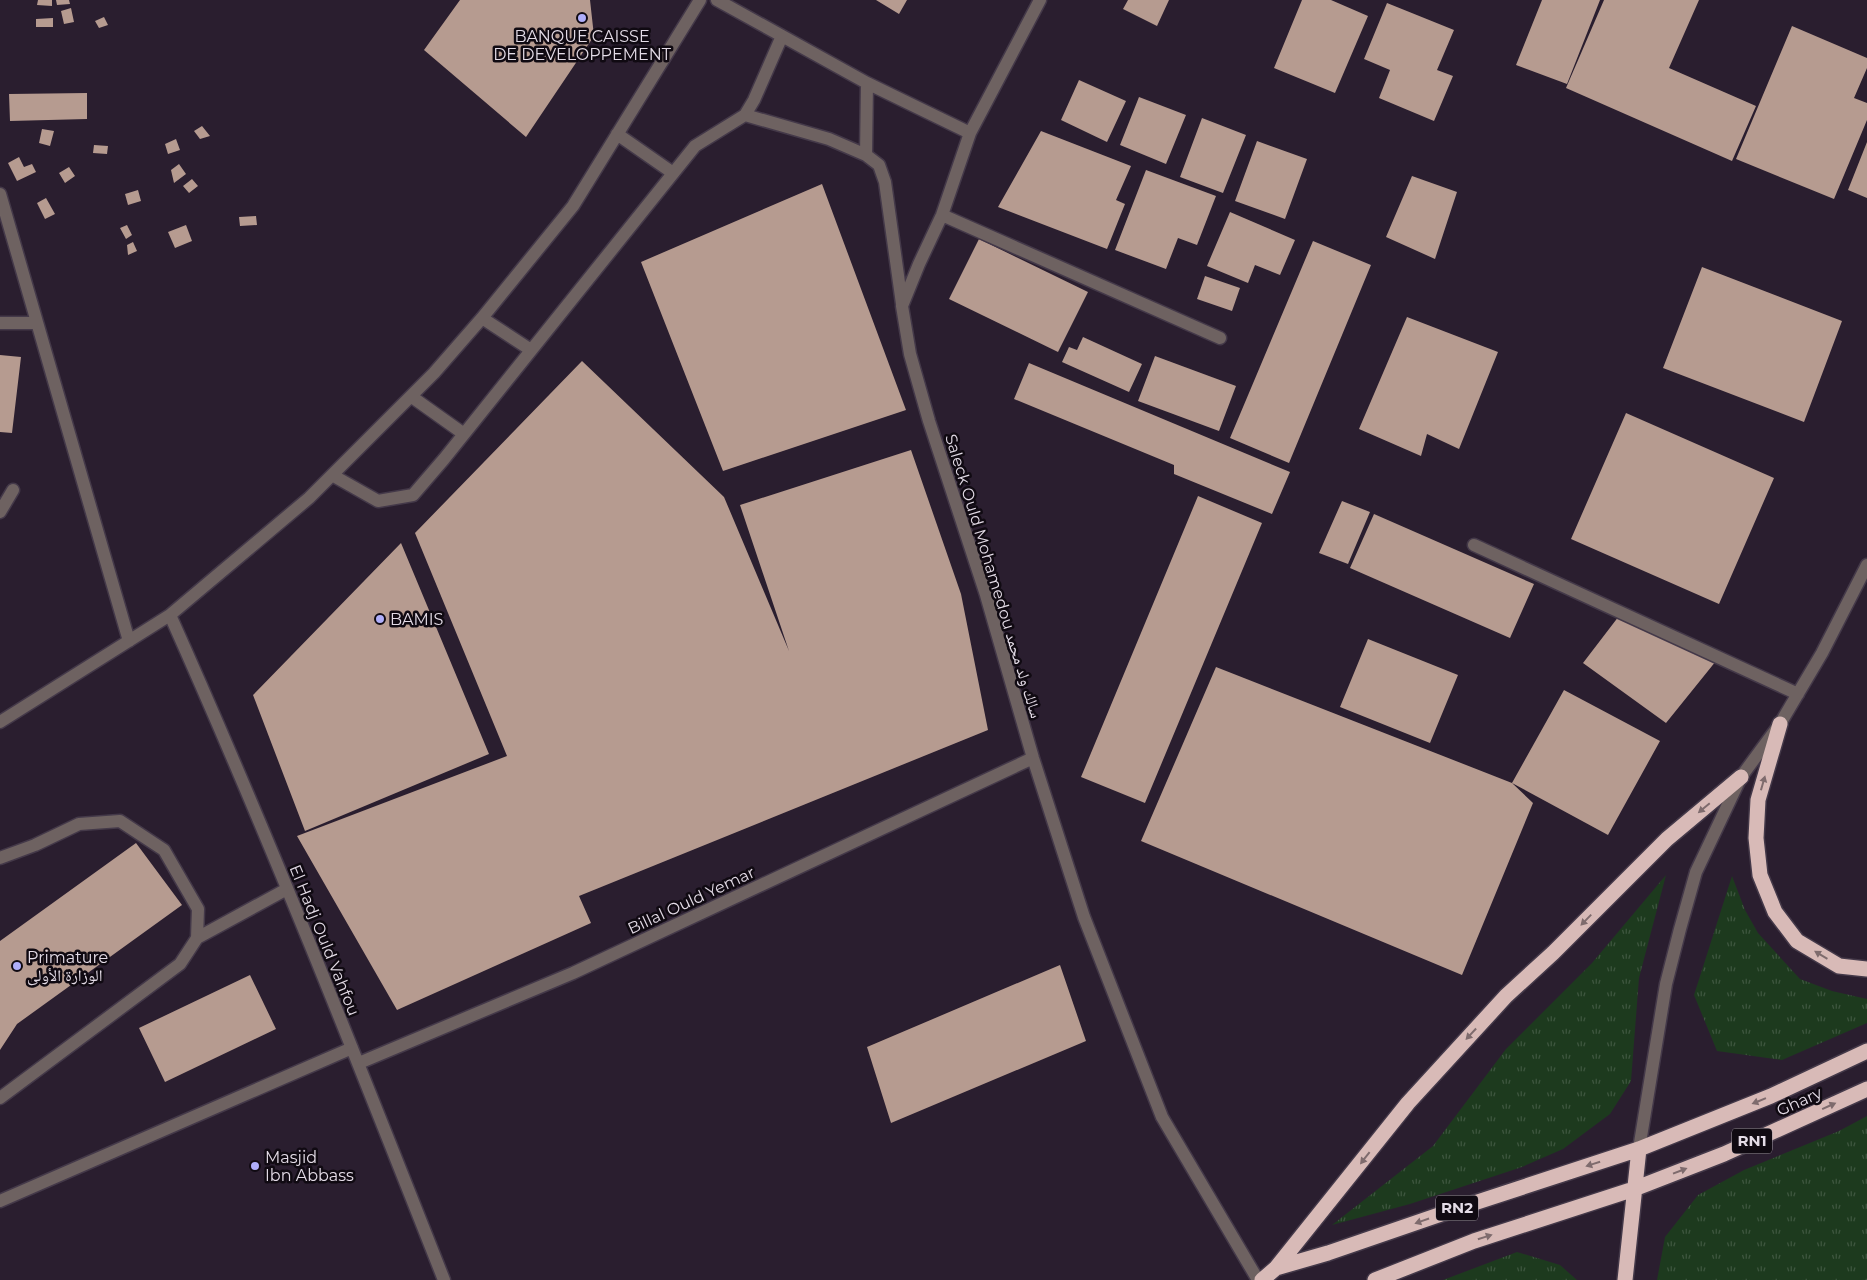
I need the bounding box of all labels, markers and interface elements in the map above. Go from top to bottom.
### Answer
marker: BANQUE CAISSE DE DEVELOPPEMENT [576,12,588,24]
place label: BANQUE CAISSE DE DEVELOPPEMENT [493,27,672,64]
street label: Saleck Ould Mohamedou سالك ولد محمد [941,432,1046,721]
place label: BAMIS [390,610,444,629]
marker: BAMIS [374,613,386,625]
one-way arrow [1759,776,1767,791]
one-way arrow [1697,803,1710,814]
street label: El Hadj Ould Vahfou [286,862,364,1018]
street label: Billal Ould Yemar [625,863,758,938]
one-way arrow [1580,914,1592,926]
place label: Primature الوزارة الأولى [27,948,108,986]
one-way arrow [1815,951,1828,960]
marker: Primature الوزارة الأولى [11,960,23,972]
one-way arrow [1465,1028,1476,1041]
street label: Ghary [1774,1083,1825,1120]
one-way arrow [1752,1097,1766,1105]
one-way arrow [1822,1102,1836,1110]
road number: RN1 [1732,1128,1772,1154]
place label: Masjid Ibn Abbass [265,1148,354,1185]
one-way arrow [1359,1151,1370,1164]
marker: Masjid Ibn Abbass [249,1160,261,1172]
one-way arrow [1585,1161,1600,1169]
one-way arrow [1673,1167,1688,1175]
road number: RN2 [1436,1196,1478,1220]
one-way arrow [1414,1218,1429,1225]
one-way arrow [1478,1233,1493,1240]

